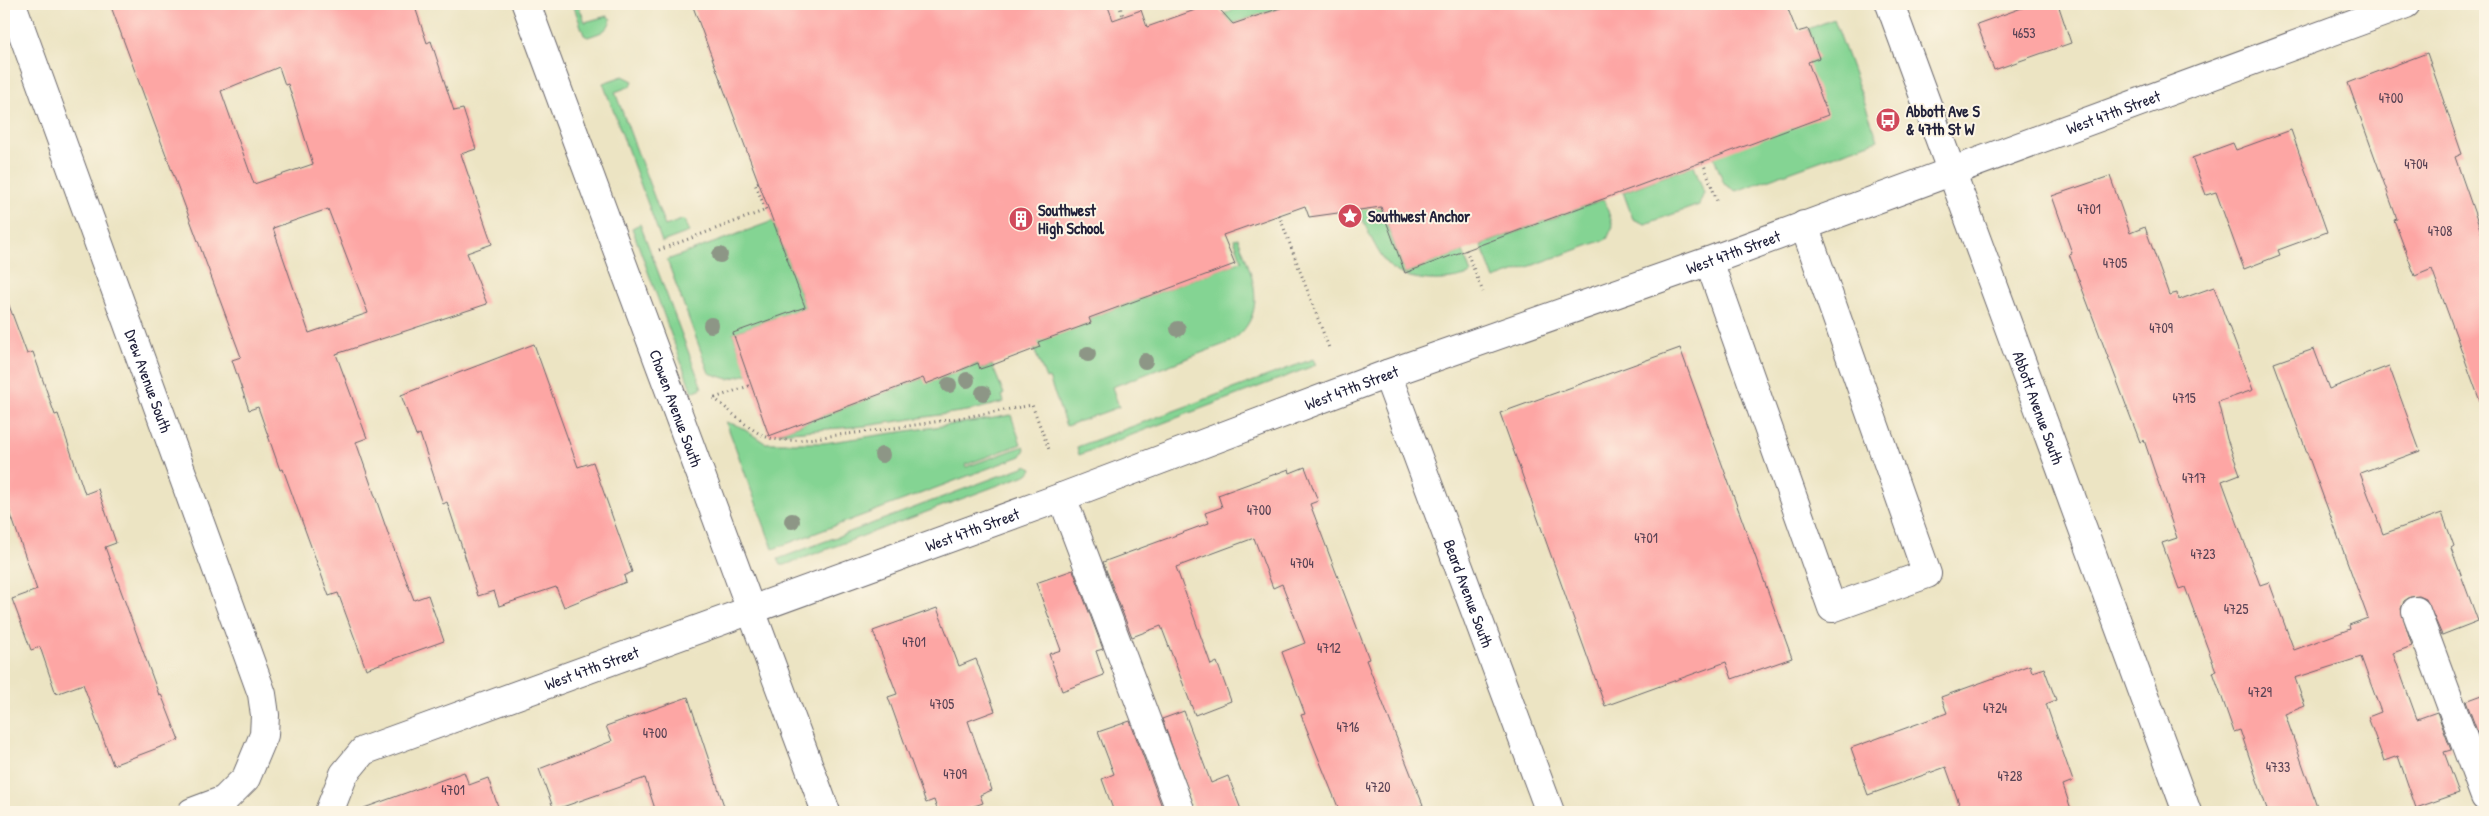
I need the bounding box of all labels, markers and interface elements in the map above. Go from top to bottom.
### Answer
house number: 4653 [2012,23,2036,42]
street label: West 47th Street [2063,84,2164,139]
house number: 4700 [2379,88,2403,107]
place label: Abbott Ave S & 47th St W [1906,100,1980,140]
bus stop icon: Abbott Ave S & 47th St W [1875,107,1901,133]
house number: 4704 [2404,154,2428,173]
place label: Southwest High School [1038,199,1105,240]
house number: 4701 [2077,199,2101,218]
place icon: Southwest Anchor [1337,203,1363,229]
place label: Southwest Anchor [1368,205,1471,227]
building icon: Southwest High School [1008,206,1034,232]
house number: 4708 [2428,221,2452,240]
street label: West 47th Street [1683,224,1784,279]
house number: 4705 [2103,253,2127,272]
house number: 4709 [2149,318,2173,337]
street label: Drew Avenue South [120,326,177,436]
street label: Chowen Avenue South [644,346,708,470]
street label: Abbott Avenue South [2008,348,2069,467]
street label: West 47th Street [1301,360,1402,415]
house number: 4715 [2172,388,2196,407]
house number: 4717 [2182,468,2206,487]
house number: 4700 [1247,500,1271,519]
street label: West 47th Street [922,502,1023,557]
house number: 4701 [1634,528,1658,547]
street label: Beard Avenue South [1438,536,1499,651]
house number: 4723 [2190,544,2216,563]
house number: 4704 [1290,553,1314,572]
house number: 4725 [2224,599,2248,618]
house number: 4701 [902,632,926,651]
house number: 4712 [1317,638,1341,657]
street label: West 47th Street [541,641,642,695]
house number: 4729 [2248,682,2272,701]
house number: 4705 [930,694,954,713]
house number: 4724 [1983,698,2007,717]
house number: 4716 [1337,717,1360,736]
house number: 4700 [643,723,667,742]
house number: 4733 [2266,757,2290,776]
house number: 4709 [943,764,967,783]
house number: 4728 [1998,766,2022,785]
house number: 4720 [1365,777,1391,796]
house number: 4701 [441,780,465,799]

